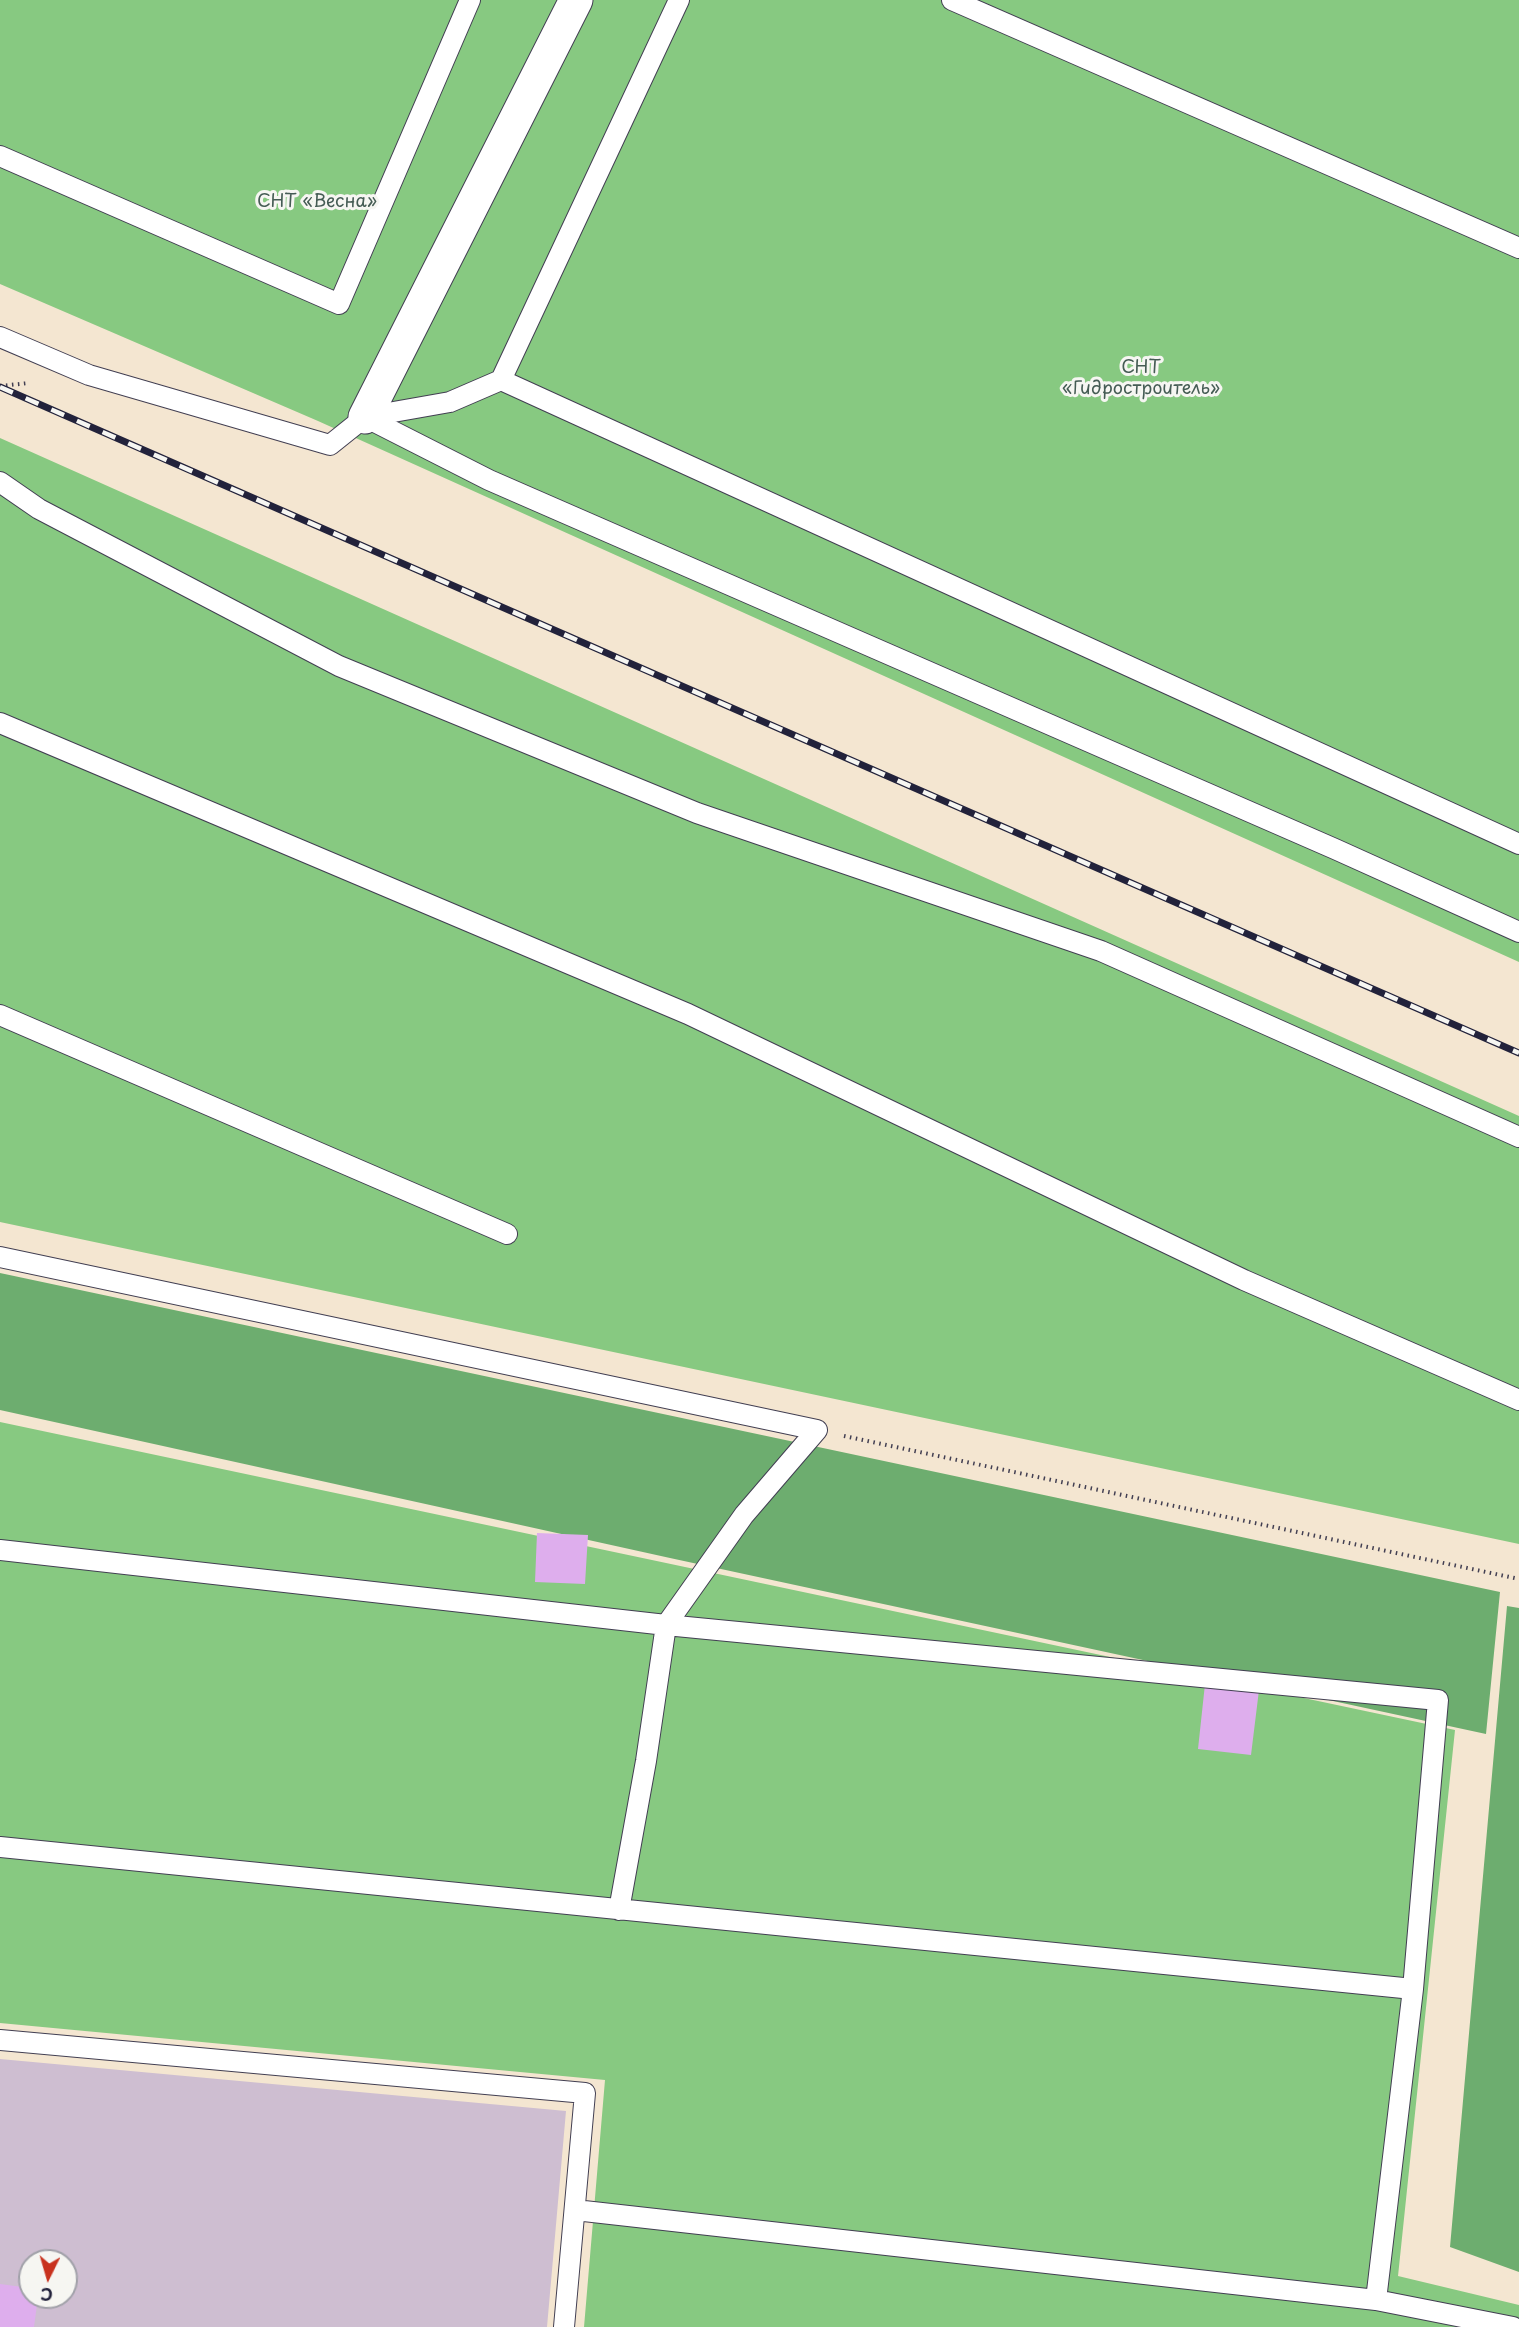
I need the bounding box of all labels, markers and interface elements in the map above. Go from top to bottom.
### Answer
park label: СНТ «Весна» [257,191,377,213]
park label: СНТ «Гидростроитель» [1062,357,1220,400]
north arrow [18,2249,78,2309]
text: С [40,2282,54,2307]

